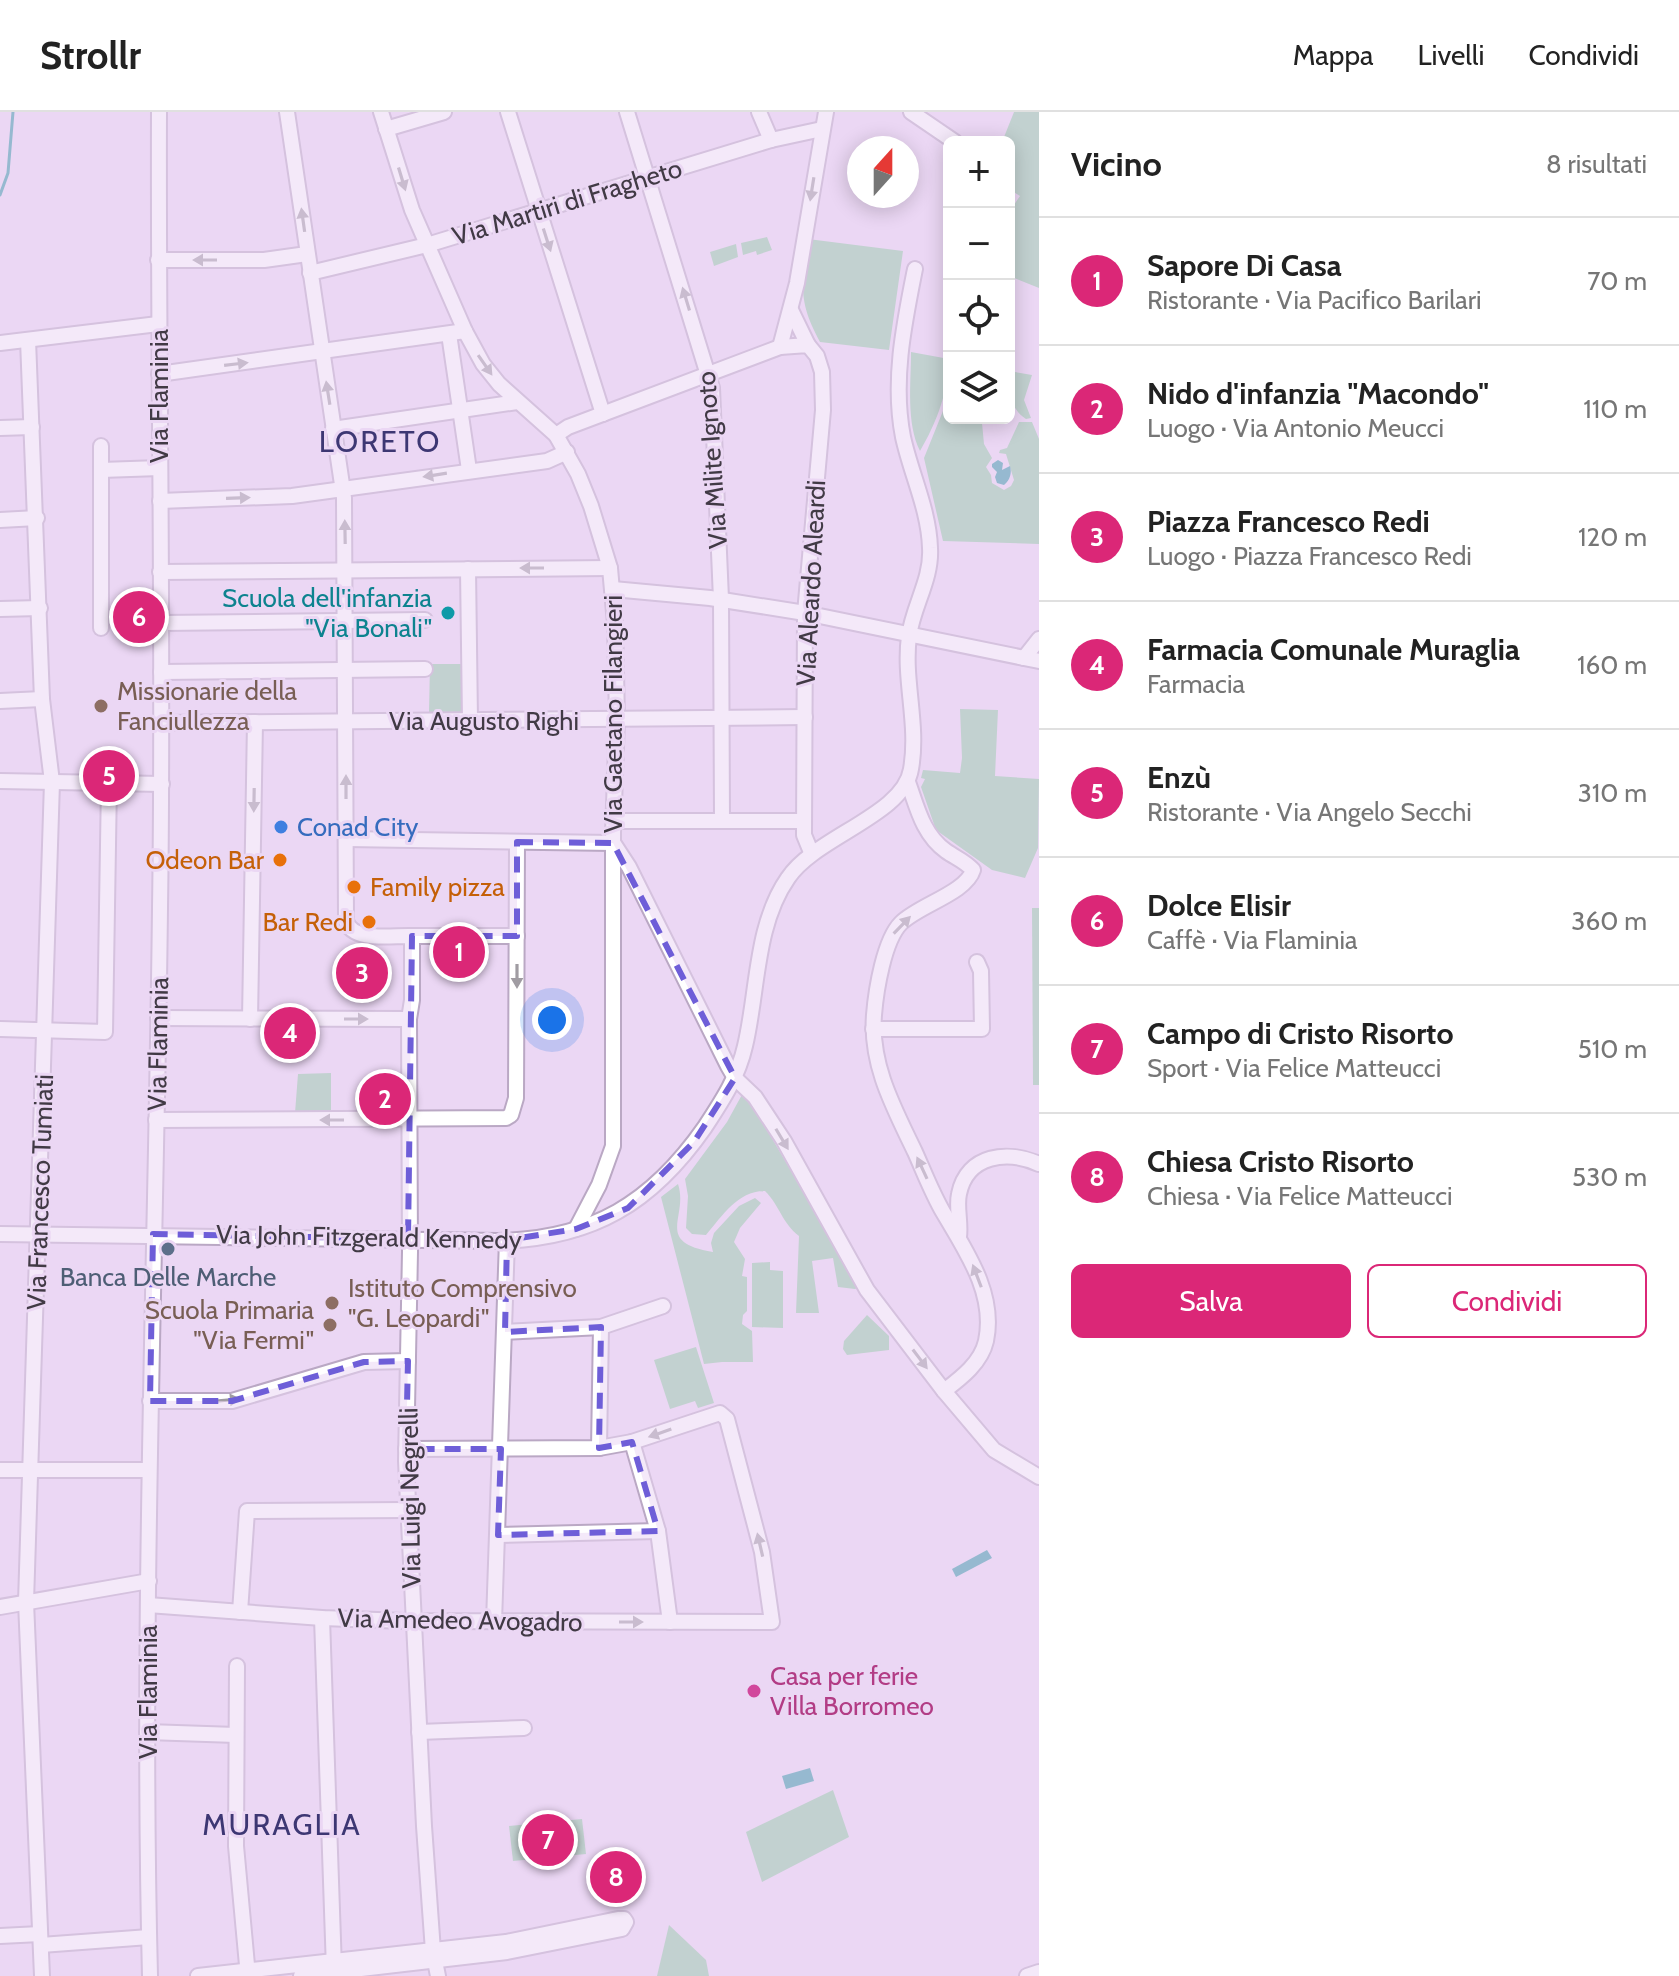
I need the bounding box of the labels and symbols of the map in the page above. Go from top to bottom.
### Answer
north arrow [847,136,919,208]
street label: Via Martiri di Fragheto [448,152,686,252]
one-way arrow [396,168,409,192]
one-way arrow [805,177,818,202]
one-way arrow [296,207,309,232]
one-way arrow [542,229,554,253]
one-way arrow [192,254,217,266]
one-way arrow [679,287,691,311]
street label: Via Flaminia [143,329,175,463]
one-way arrow [477,355,492,376]
one-way arrow [224,357,249,370]
street label: Via Milite Ignoto [690,370,734,550]
one-way arrow [321,381,334,406]
district label: LORETO [319,423,441,460]
one-way arrow [423,469,448,482]
street label: Via Aleardo Aleardi [790,479,832,687]
one-way arrow [226,492,251,505]
one-way arrow [338,519,351,544]
one-way arrow [519,562,544,574]
place label: Scuola dell'infanzia "Via Bonali" [222,582,433,644]
pin: 6 [113,587,165,647]
street label: Via Gaetano Filangieri [597,595,629,833]
marker: Scuola dell'infanzia "Via Bonali" [439,604,457,622]
place label: Missionarie della Fanciullezza [117,675,298,737]
marker: Missionarie della Fanciullezza [92,697,110,715]
street label: Via Augusto Righi [389,705,579,737]
pin: 5 [83,746,135,806]
one-way arrow [340,774,352,799]
one-way arrow [247,788,260,813]
place label: Conad City [297,811,418,843]
marker: Conad City [272,818,290,836]
place label: Odeon Bar [145,844,265,876]
marker: Odeon Bar [271,851,289,869]
place label: Family pizza [370,871,505,903]
marker: Family pizza [345,878,363,896]
place label: Bar Redi [262,906,353,938]
marker: Bar Redi [360,913,378,931]
one-way arrow [892,916,910,935]
pin: 1 [433,922,485,982]
pin: 3 [336,943,388,1003]
one-way arrow [511,964,523,989]
street label: Via Flaminia [141,976,175,1111]
your location [532,1000,572,1040]
pin: 4 [264,1003,316,1063]
one-way arrow [344,1013,369,1025]
pin: 2 [359,1069,411,1129]
street label: Via Francesco Tumiati [20,1074,60,1310]
one-way arrow [319,1114,344,1126]
one-way arrow [775,1128,789,1150]
one-way arrow [916,1157,929,1180]
street label: Via John Fitzgerald Kennedy [216,1218,522,1256]
marker: Banca Delle Marche [159,1240,177,1258]
place label: Banca Delle Marche [60,1261,276,1293]
one-way arrow [970,1264,983,1288]
place label: Istituto Comprensivo "G. Leopardi" [348,1272,577,1334]
place label: Scuola Primaria "Via Fermi" [145,1294,315,1356]
marker: Istituto Comprensivo "G. Leopardi" [323,1294,341,1312]
marker: Scuola Primaria "Via Fermi" [321,1316,339,1334]
one-way arrow [911,1349,927,1369]
one-way arrow [216,1393,241,1406]
street label: Via Luigi Negrelli [392,1407,428,1589]
one-way arrow [648,1427,672,1439]
one-way arrow [753,1532,766,1557]
street label: Via Amedeo Avogadro [337,1602,583,1638]
one-way arrow [619,1616,644,1628]
street label: Via Flaminia [132,1625,164,1759]
place label: Casa per ferie Villa Borromeo [770,1660,934,1722]
marker: Casa per ferie Villa Borromeo [745,1682,763,1700]
district label: MURAGLIA [202,1806,362,1843]
pin: 7 [522,1810,574,1870]
pin: 8 [590,1847,642,1907]

